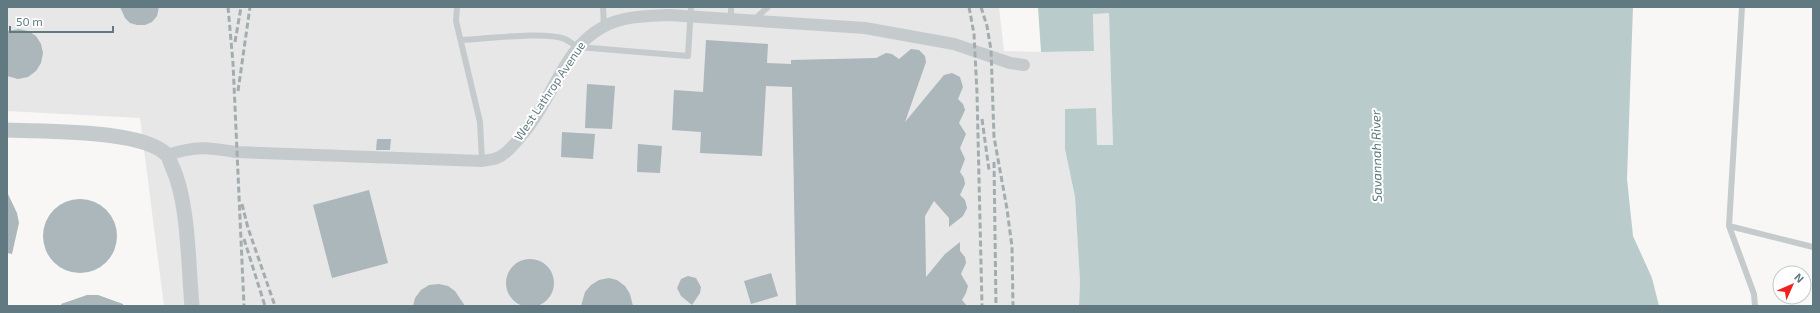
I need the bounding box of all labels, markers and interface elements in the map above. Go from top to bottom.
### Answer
scale bar [10,8,113,34]
text: 50 m [16,14,43,28]
street label: West Lathrop Avenue [511,38,587,143]
water label: Savannah River [1367,109,1385,202]
north arrow [1772,265,1812,305]
text: N [1792,270,1807,285]

